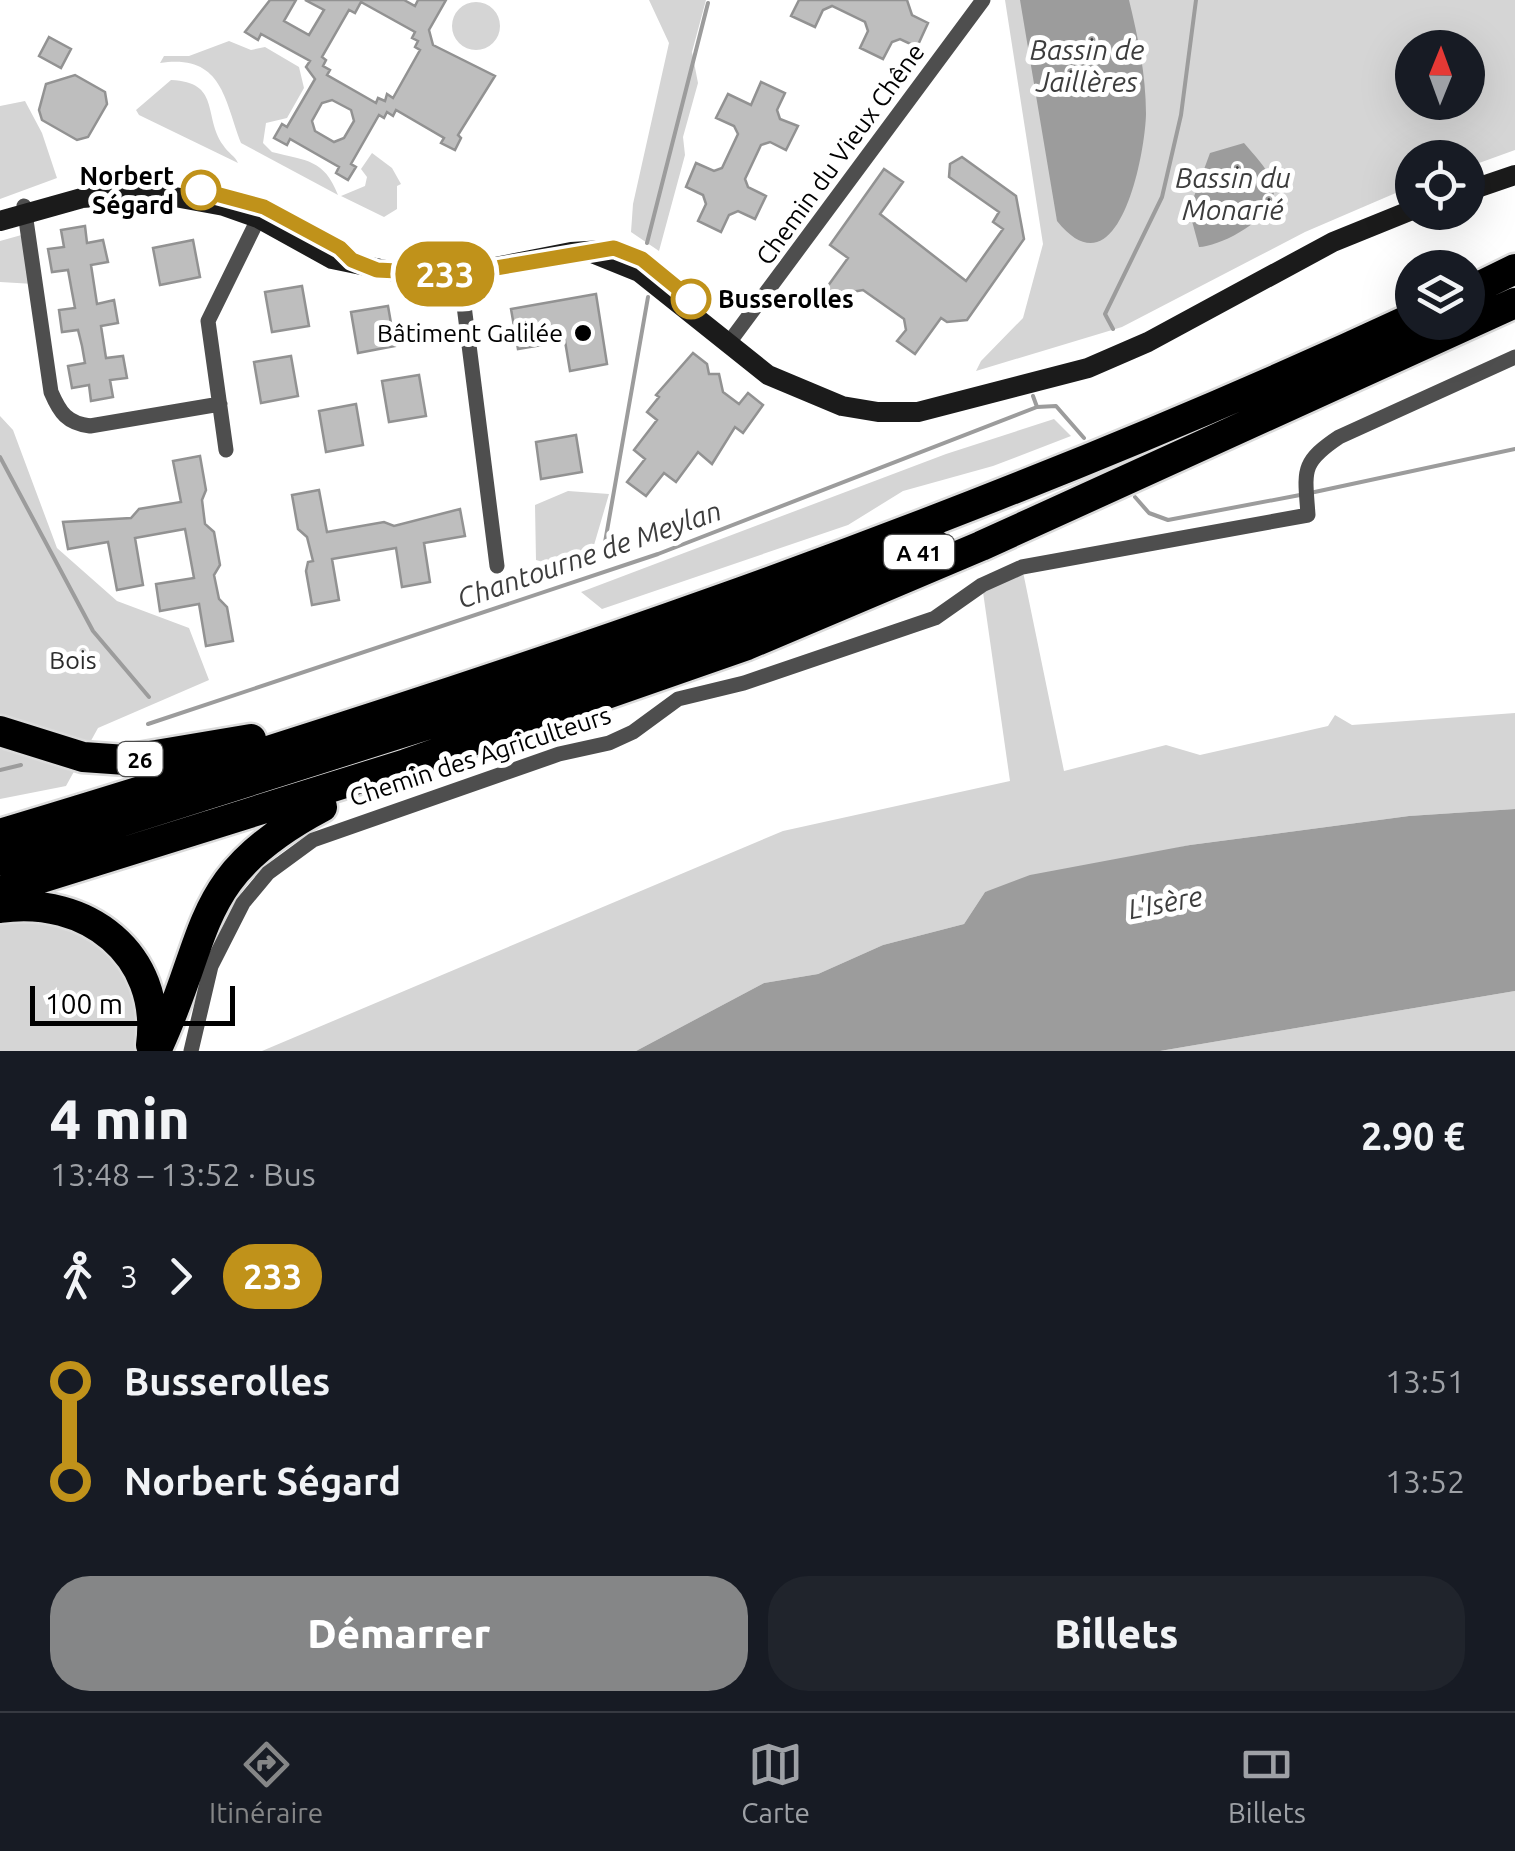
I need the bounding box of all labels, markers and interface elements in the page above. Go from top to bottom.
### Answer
north arrow [1395,30,1485,120]
map controls [1395,30,1485,340]
water label: Bassin de Jaillères [1030,34,1144,97]
street label: Chemin du Vieux Chêne [750,38,930,270]
button: locate [1395,140,1485,230]
place label: Norbert Ségard [80,162,174,219]
water label: Bassin du Monarié [1175,162,1291,225]
marker: Norbert Ségard [182,171,220,209]
line badge: 233 [388,242,502,306]
button: layers [1395,250,1485,340]
text: 233 [415,254,475,294]
marker: Busserolles [672,280,710,318]
place label: Busserolles [718,285,854,313]
place label: Bâtiment Galilée [377,319,563,347]
marker: Bâtiment Galilée [572,322,594,344]
water label: Chantourne de Meylan [453,494,725,614]
road number: A 41 [884,535,954,569]
park label: Bois [49,646,97,674]
street label: Chemin des Agriculteurs [346,701,614,811]
road number: 26 [118,742,162,776]
water label: L'Isère [1125,880,1205,924]
scale bar [30,981,235,1026]
text: 100 m [45,988,123,1019]
text: 4 min [50,1088,190,1149]
text: 2.90 € [1361,1115,1465,1157]
text: 13:48 – 13:52 · Bus [50,1156,316,1192]
icon: walk [50,1249,105,1304]
icon: forward [153,1249,208,1304]
text: 233 [243,1256,302,1296]
text: 3 [120,1258,138,1294]
text: Busserolles [124,1360,330,1402]
text: 13:51 [1385,1363,1465,1399]
text: Norbert Ségard [124,1460,401,1502]
text: 13:52 [1385,1463,1465,1499]
button: Démarrer [50,1576,748,1691]
button: Billets [768,1576,1465,1691]
tab: Itinéraire [209,1737,323,1828]
tab: Carte [741,1737,810,1828]
tab: Billets [1228,1737,1306,1828]

